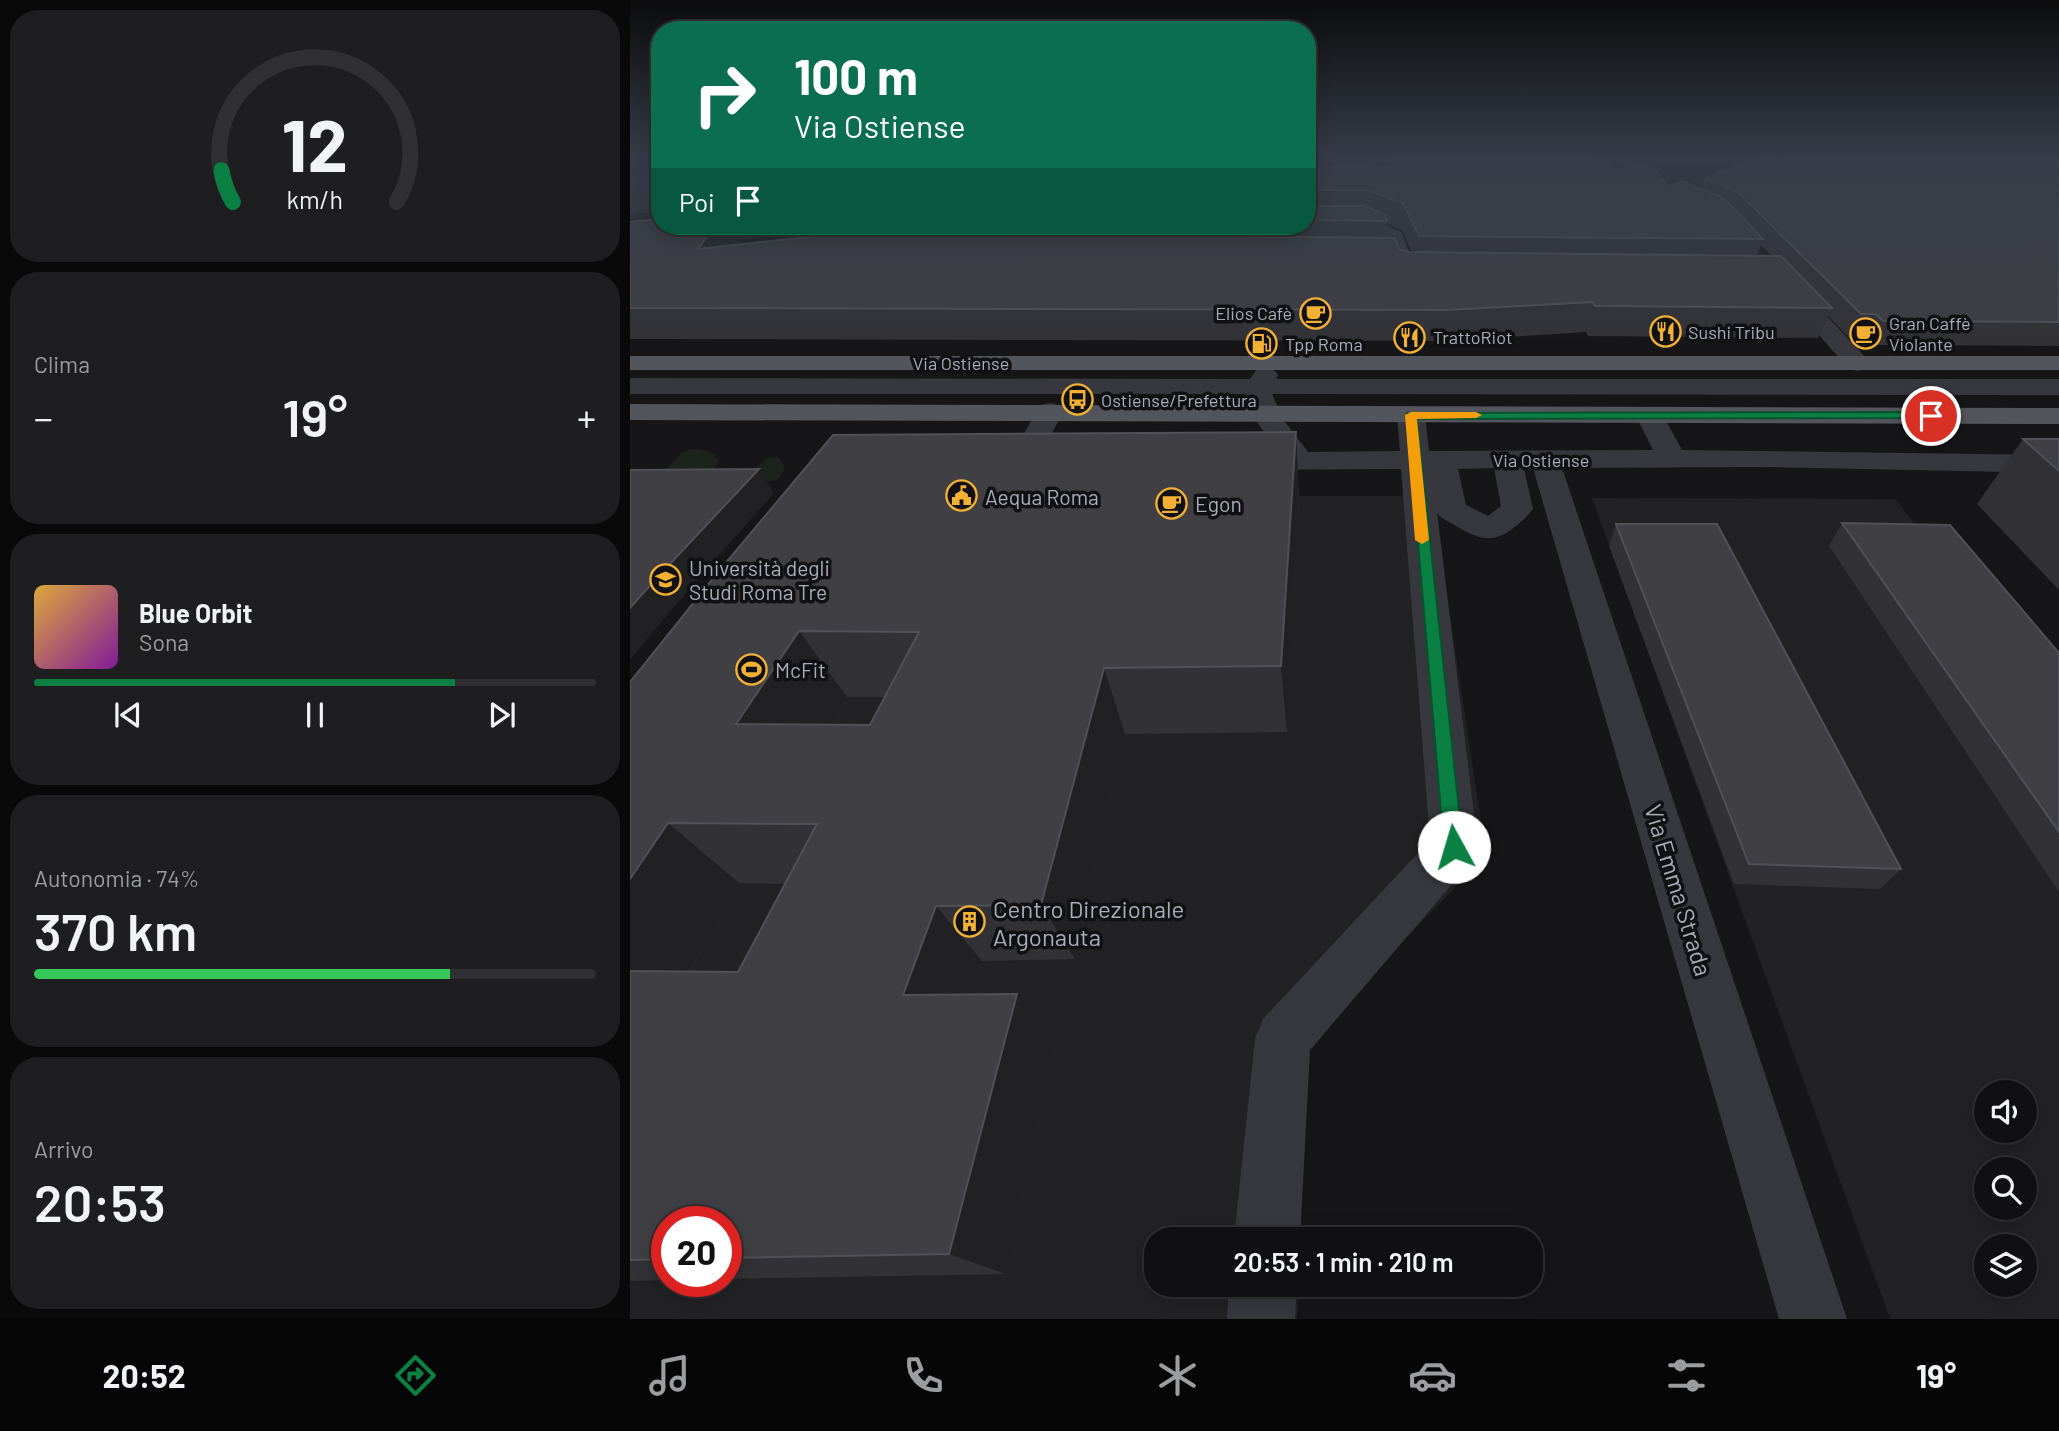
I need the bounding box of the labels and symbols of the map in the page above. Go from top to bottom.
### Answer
cafe icon: Elios Cafè [1298,296,1332,330]
place label: Elios Cafè [1215,302,1292,324]
place label: Gran Caffè Violante [1889,312,1971,355]
restaurant icon: Sushi Tribu [1648,315,1682,349]
cafe icon: Gran Caffè Violante [1849,316,1883,350]
restaurant icon: TrattoRiot [1393,320,1427,354]
place label: Sushi Tribu [1688,321,1775,343]
place label: TrattoRiot [1433,326,1512,348]
fuel station icon: Tpp Roma [1245,327,1279,361]
place label: Tpp Roma [1285,333,1363,355]
street label: Via Ostiense [913,352,1009,374]
bus stop icon: Ostiense/Prefettura [1061,383,1095,417]
pin [1901,386,1961,446]
place label: Ostiense/Prefettura [1101,389,1257,411]
street label: Via Ostiense [1493,449,1589,471]
public building icon: Aequa Roma [945,479,979,513]
place label: Aequa Roma [985,484,1099,509]
cafe icon: Egon [1155,486,1189,520]
place label: Egon [1195,491,1242,516]
place label: Università degli Studi Roma Tre [689,555,830,604]
school or university icon: Università degli Studi Roma Tre [649,562,683,596]
sports icon: McFit [735,652,769,686]
place label: McFit [775,657,826,682]
street label: Via Emma Strada [1639,801,1719,979]
position arrow [1417,810,1491,884]
place label: Centro Direzionale Argonauta [993,894,1184,951]
building icon: Centro Direzionale Argonauta [953,905,987,939]
speed limit sign: 20 [651,1206,742,1297]

